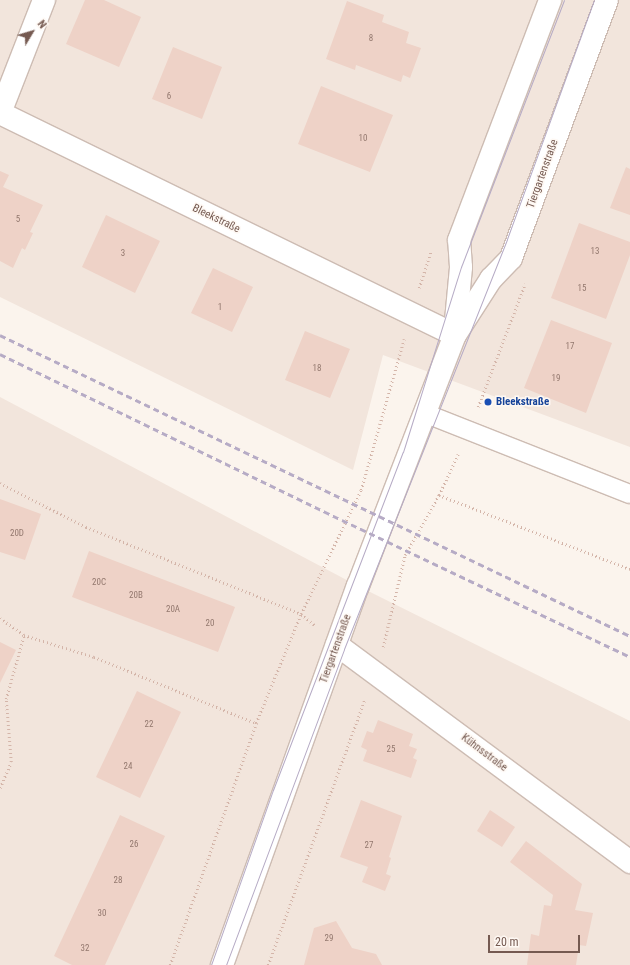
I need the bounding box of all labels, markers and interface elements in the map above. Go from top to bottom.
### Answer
north arrow [12,12,52,52]
text: N [35,18,49,31]
house number: 8 [369,33,373,43]
house number: 6 [167,91,171,101]
house number: 10 [359,133,367,143]
street label: Tiergartenstraße [524,138,562,210]
street label: Bleekstraße [190,202,242,236]
house number: 5 [16,214,20,224]
house number: 13 [591,246,599,256]
house number: 3 [121,248,125,258]
house number: 15 [578,283,586,293]
house number: 1 [218,302,222,312]
house number: 17 [566,341,574,351]
house number: 18 [313,363,321,373]
house number: 19 [552,373,560,383]
place label: Bleekstraße [496,395,549,409]
marker: Bleekstraße [483,397,493,407]
house number: 20D [10,528,24,538]
house number: 20C [92,577,106,587]
house number: 20B [129,590,143,600]
house number: 20A [166,604,180,614]
street label: Tiergartenstraße [317,613,355,685]
house number: 20 [206,618,214,628]
house number: 22 [145,719,153,729]
street label: Kühnsstraße [458,731,510,775]
house number: 25 [387,744,395,754]
house number: 24 [124,761,132,771]
house number: 26 [130,839,138,849]
house number: 27 [365,840,373,850]
house number: 28 [114,875,122,885]
house number: 30 [98,908,106,918]
scale bar [490,927,582,953]
house number: 29 [325,933,333,943]
text: 20 m [495,935,519,949]
house number: 32 [81,943,89,953]

